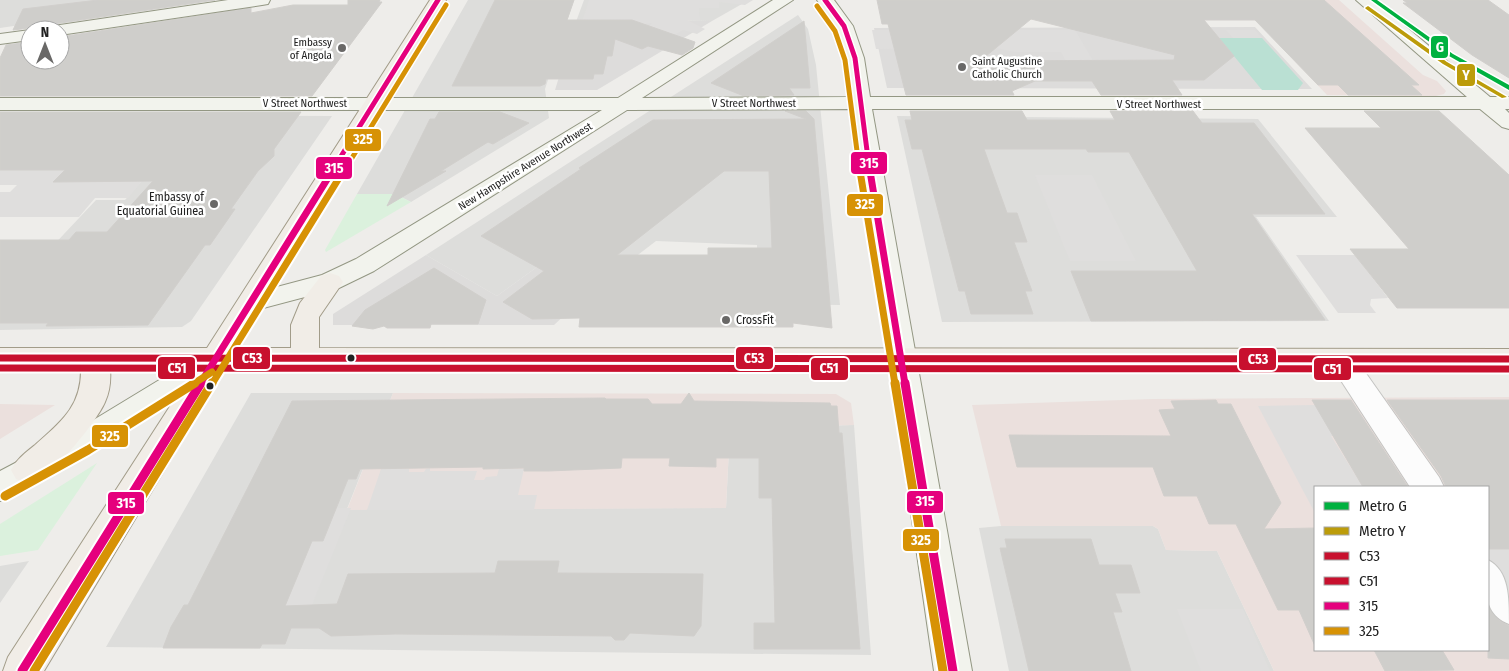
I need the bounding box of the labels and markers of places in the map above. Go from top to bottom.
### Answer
place label: Embassy of Angola [290,36,332,62]
marker: Embassy of Angola [336,42,348,54]
place label: Saint Augustine Catholic Church [972,55,1042,81]
marker: Saint Augustine Catholic Church [956,61,968,73]
place label: Embassy of Equatorial Guinea [117,190,205,218]
marker: Embassy of Equatorial Guinea [208,198,220,210]
place label: CrossFit [736,313,774,327]
marker: CrossFit [720,314,732,326]
unlabelled marker [346,353,356,363]
unlabelled marker [205,381,215,391]

